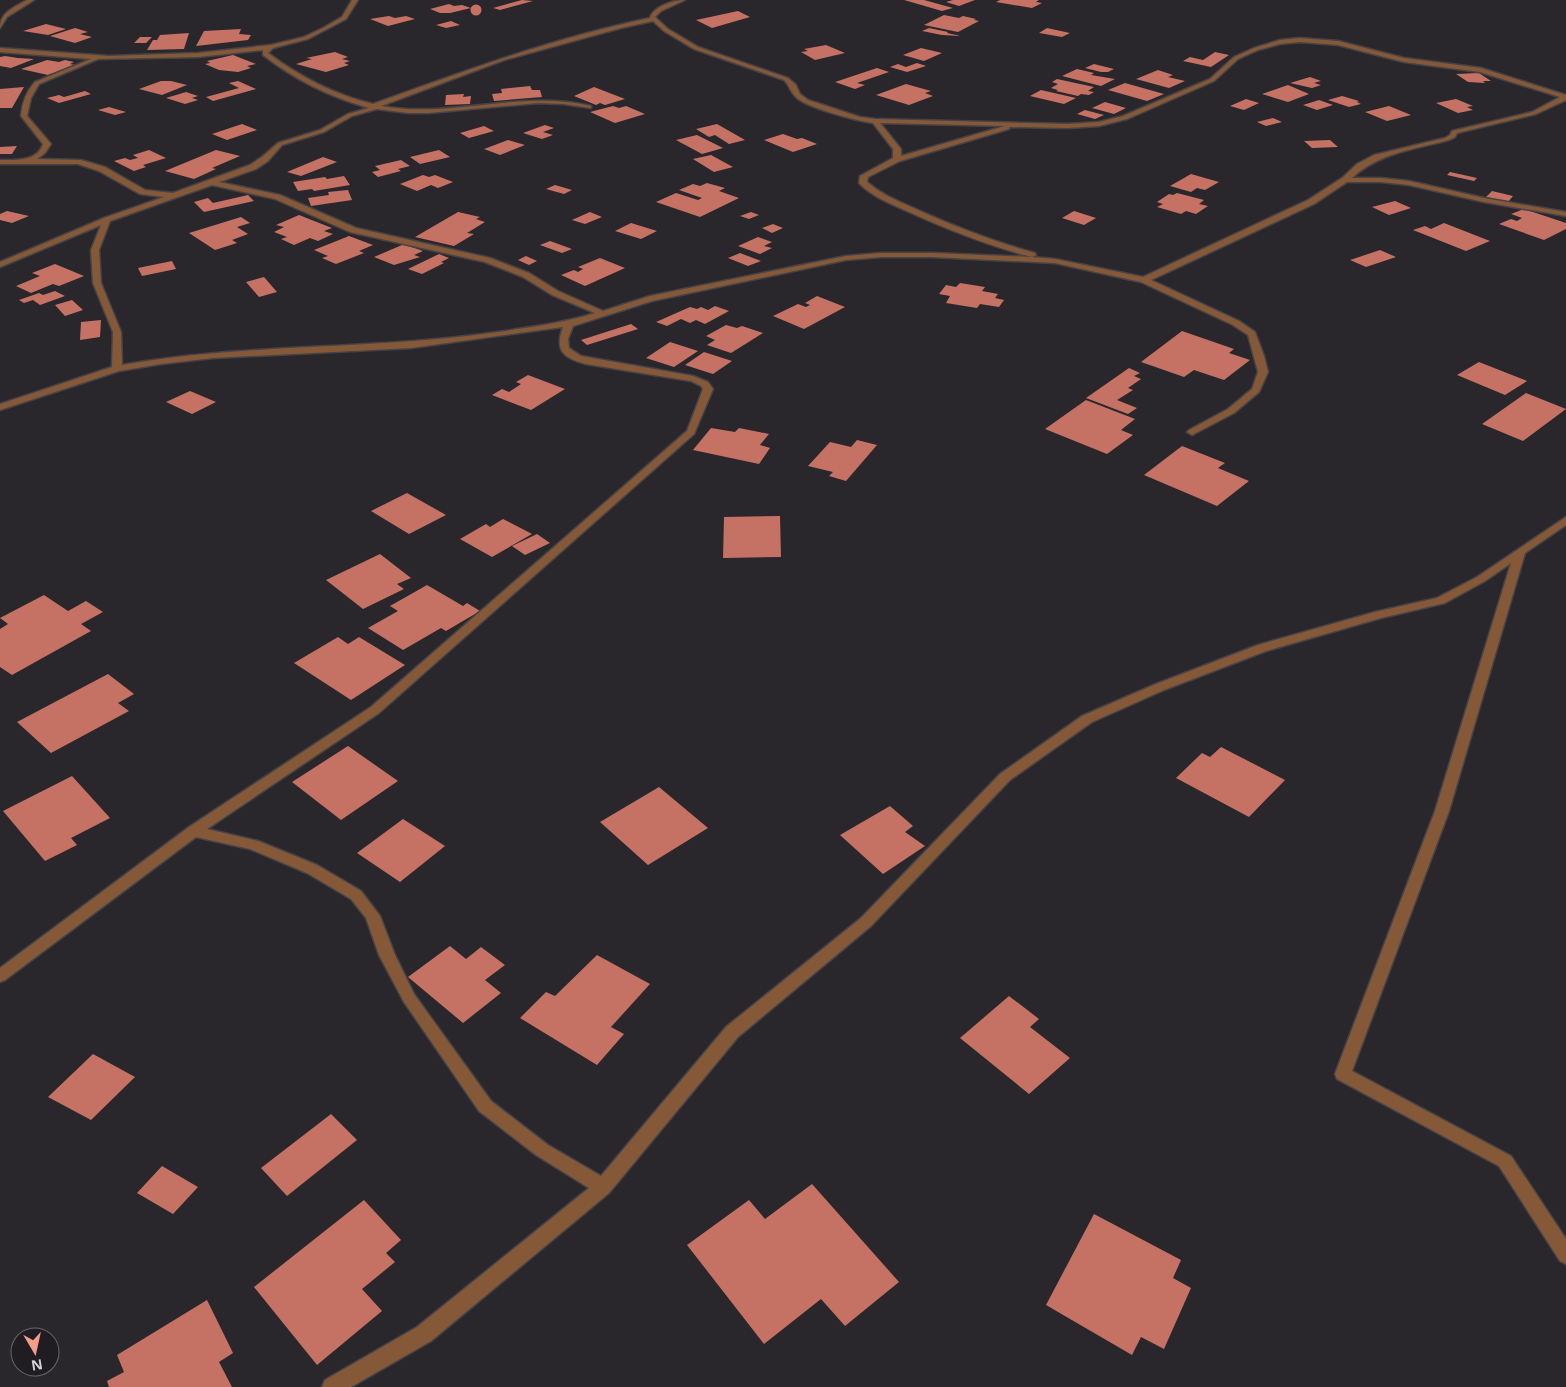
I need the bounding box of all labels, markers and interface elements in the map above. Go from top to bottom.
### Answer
north arrow [10,1327,60,1377]
text: N [30,1355,44,1376]

